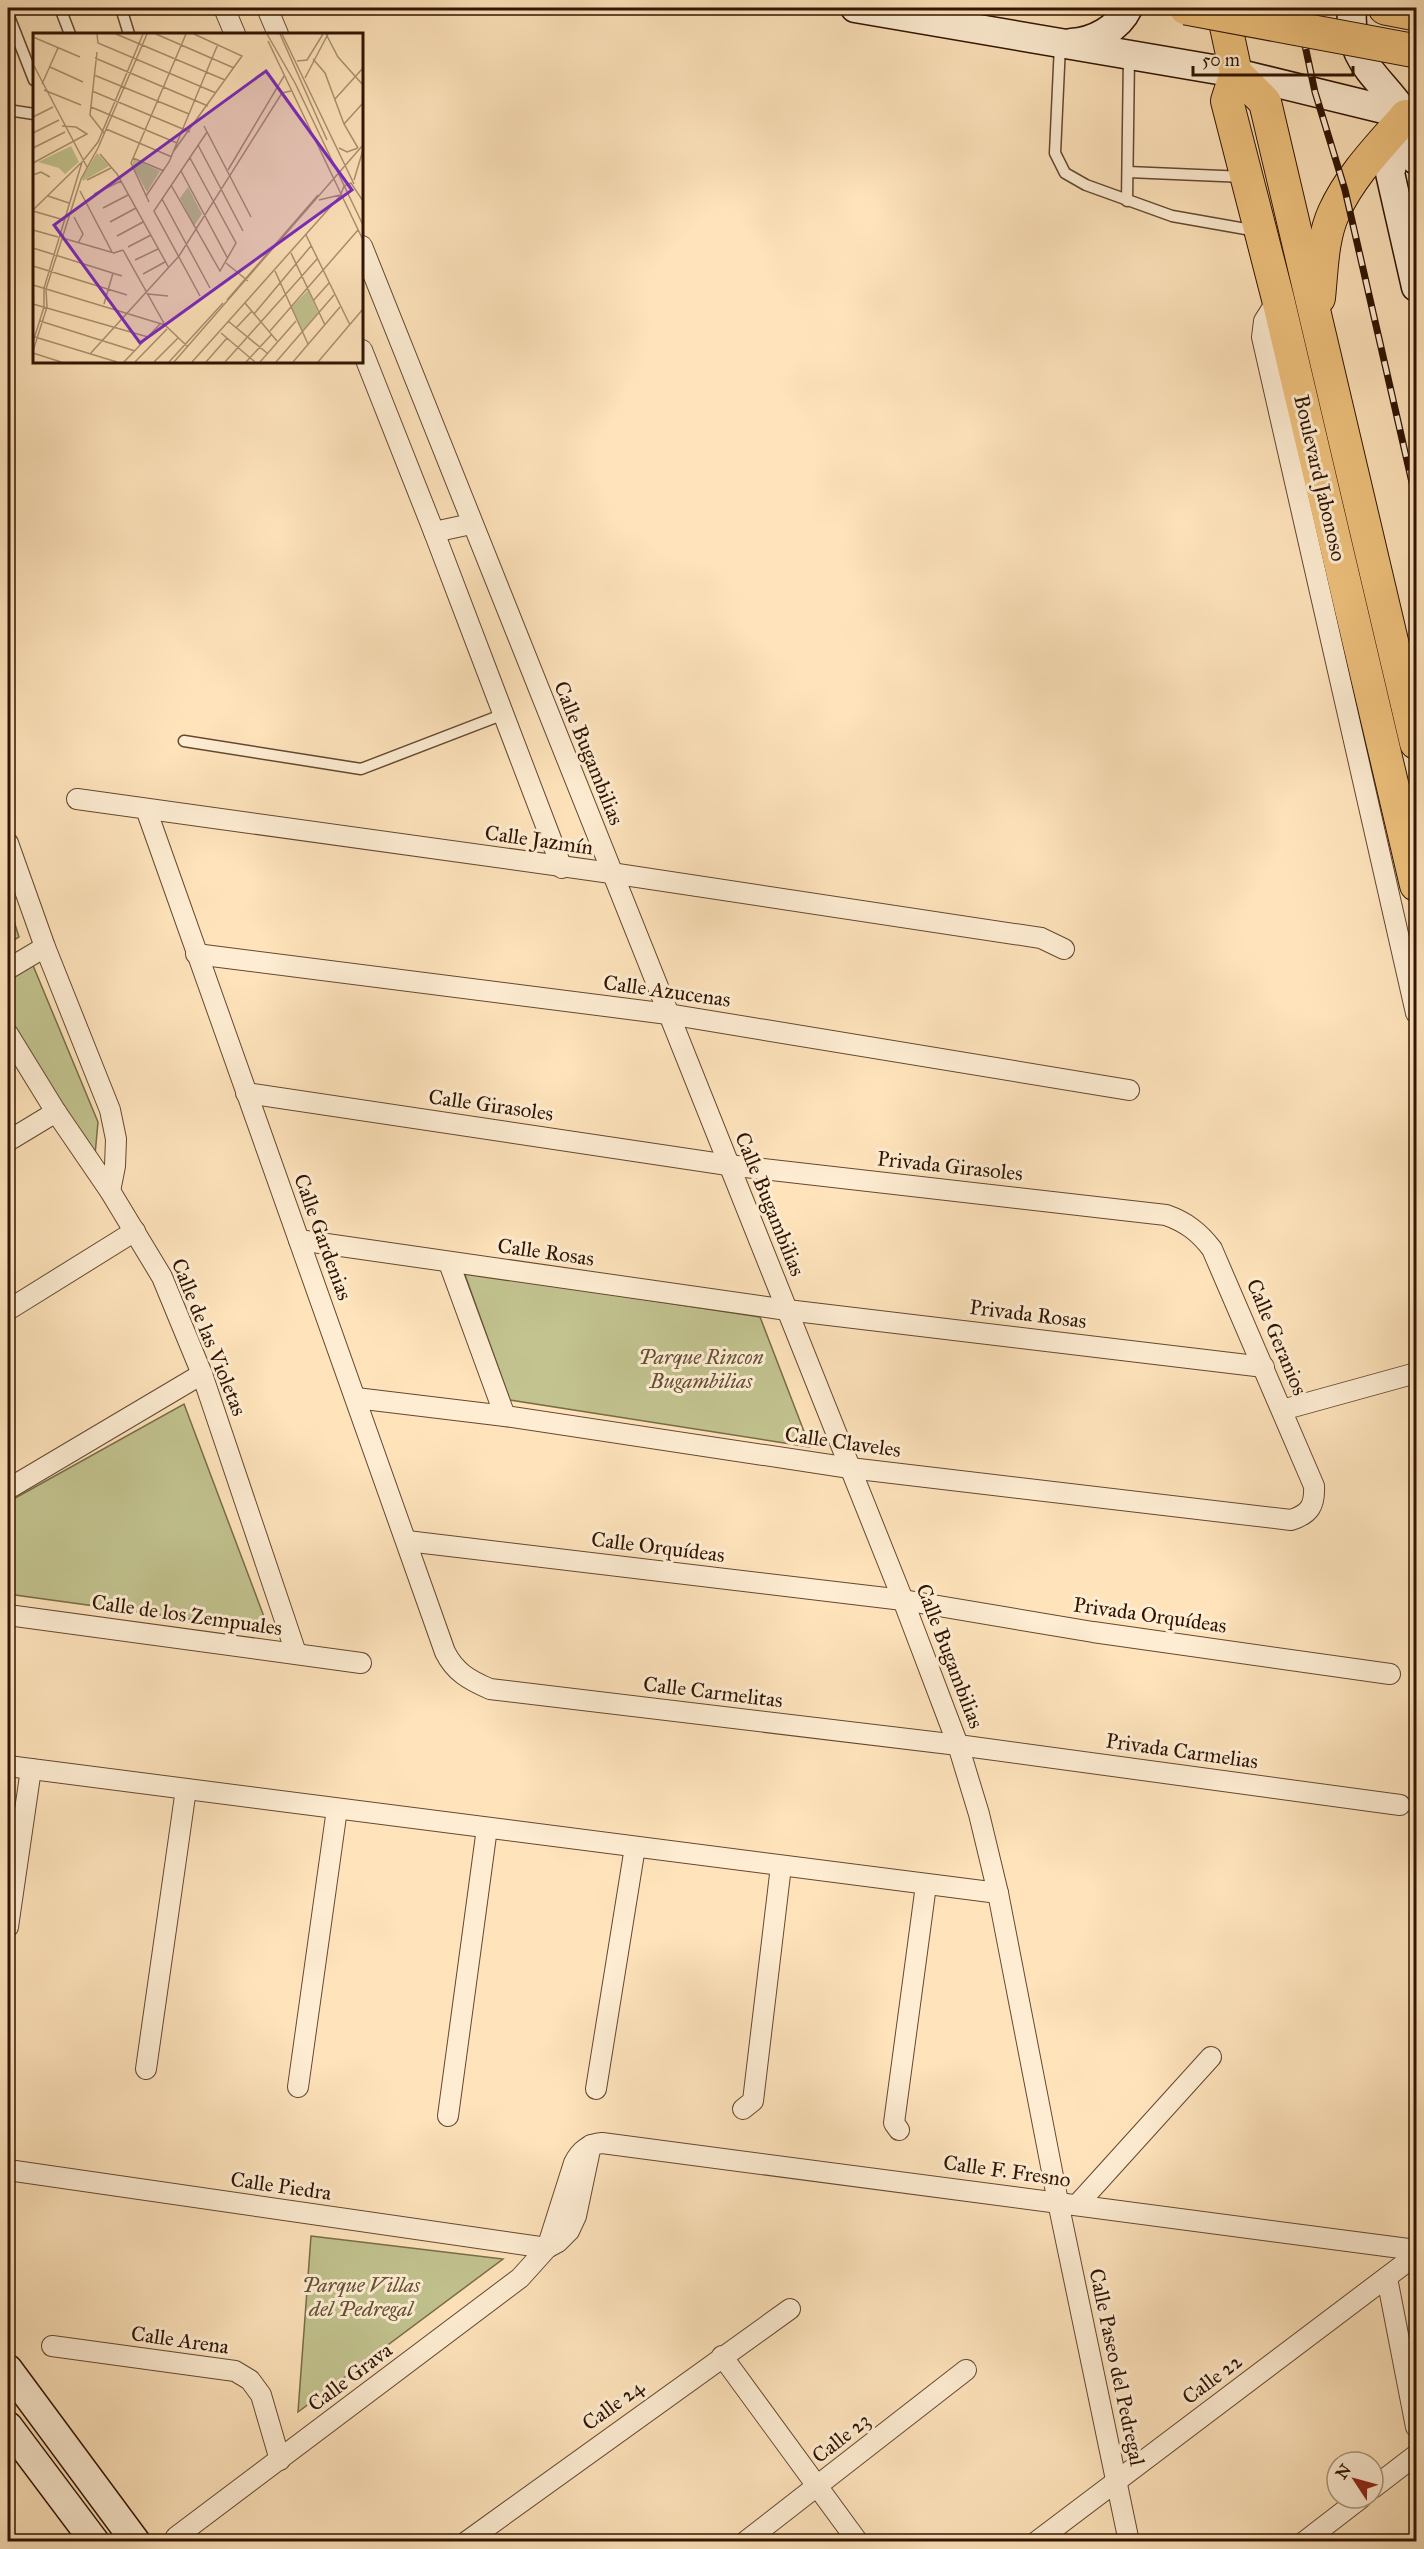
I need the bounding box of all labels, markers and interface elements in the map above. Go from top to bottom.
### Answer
inset map [33,33,363,363]
scale bar [1193,39,1354,77]
text: 50 m [1202,49,1240,71]
street label: Boulevard Jabonoso [1288,392,1352,564]
street label: Calle Bugambilias [548,677,630,829]
street label: Calle Jazmín [483,820,595,860]
street label: Calle Azucenas [602,969,732,1013]
street label: Calle Girasoles [427,1083,555,1127]
street label: Calle Bugambilias [729,1128,811,1280]
street label: Privada Girasoles [876,1145,1024,1187]
street label: Calle Gardenias [288,1170,358,1304]
street label: Calle Rosas [496,1232,596,1272]
street label: Calle de las Violetas [166,1254,252,1420]
street label: Calle Geranios [1241,1275,1313,1399]
street label: Privada Rosas [968,1294,1088,1334]
park label: Parque Rincon Bugambilias [638,1344,764,1394]
street label: Calle Claveles [783,1421,903,1463]
street label: Calle Orquídeas [590,1526,726,1568]
street label: Calle Bugambilias [910,1580,990,1732]
street label: Calle de los Zempuales [90,1589,284,1641]
street label: Privada Orquídeas [1072,1591,1228,1639]
street label: Calle Carmelitas [642,1671,784,1713]
street label: Privada Carmelias [1104,1727,1260,1775]
street label: Calle F. Fresno [942,2149,1073,2193]
street label: Calle Piedra [229,2166,333,2206]
street label: Calle Paseo del Pedregal [1083,2266,1151,2468]
park label: Parque Villas del Pedregal [302,2272,421,2322]
street label: Calle Arena [129,2320,231,2360]
street label: Calle Grava [303,2337,397,2417]
street label: Calle 22 [1177,2348,1248,2410]
street label: Calle 24 [577,2373,650,2436]
street label: Calle 23 [807,2407,875,2469]
north arrow [1325,2450,1385,2510]
text: N [1332,2460,1355,2483]

